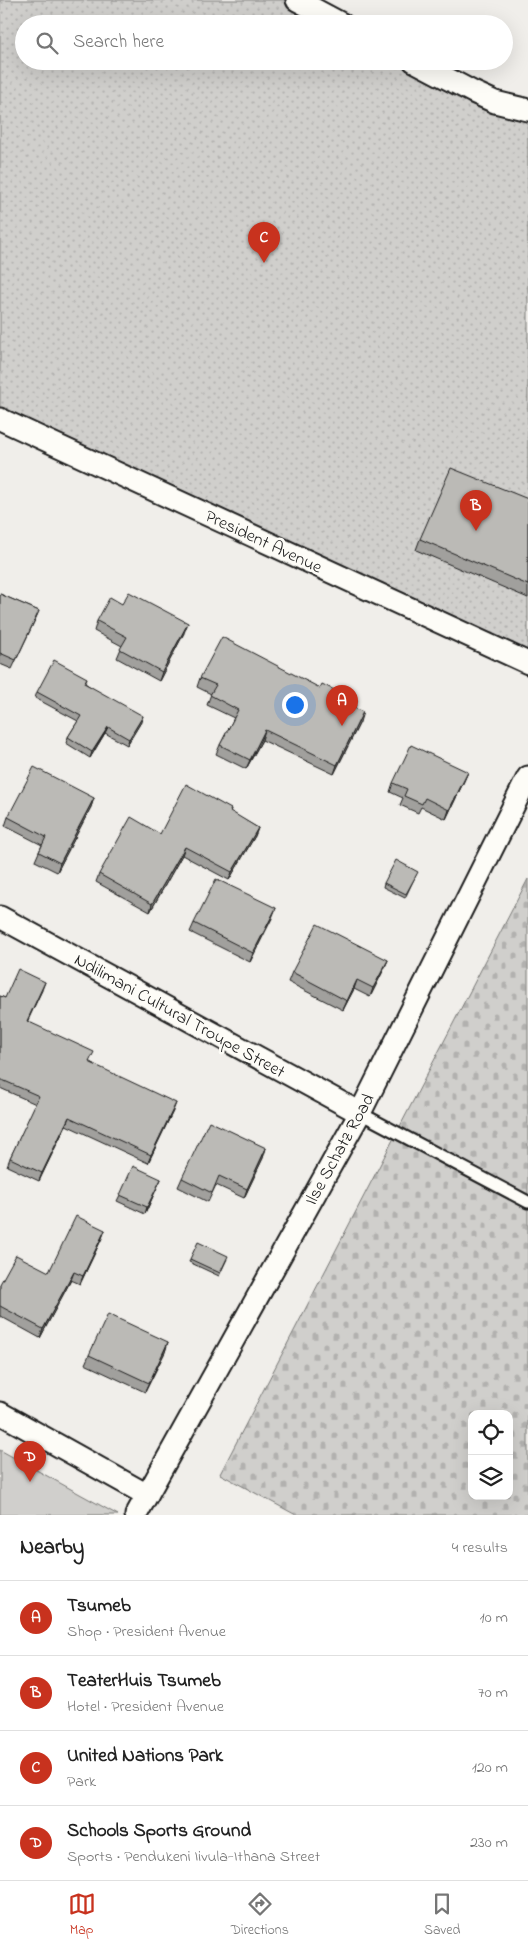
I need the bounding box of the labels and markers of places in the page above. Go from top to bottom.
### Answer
pin: C [248,222,280,263]
pin: B [460,490,492,531]
pin: A [326,685,358,726]
pin: D [14,1441,46,1482]

